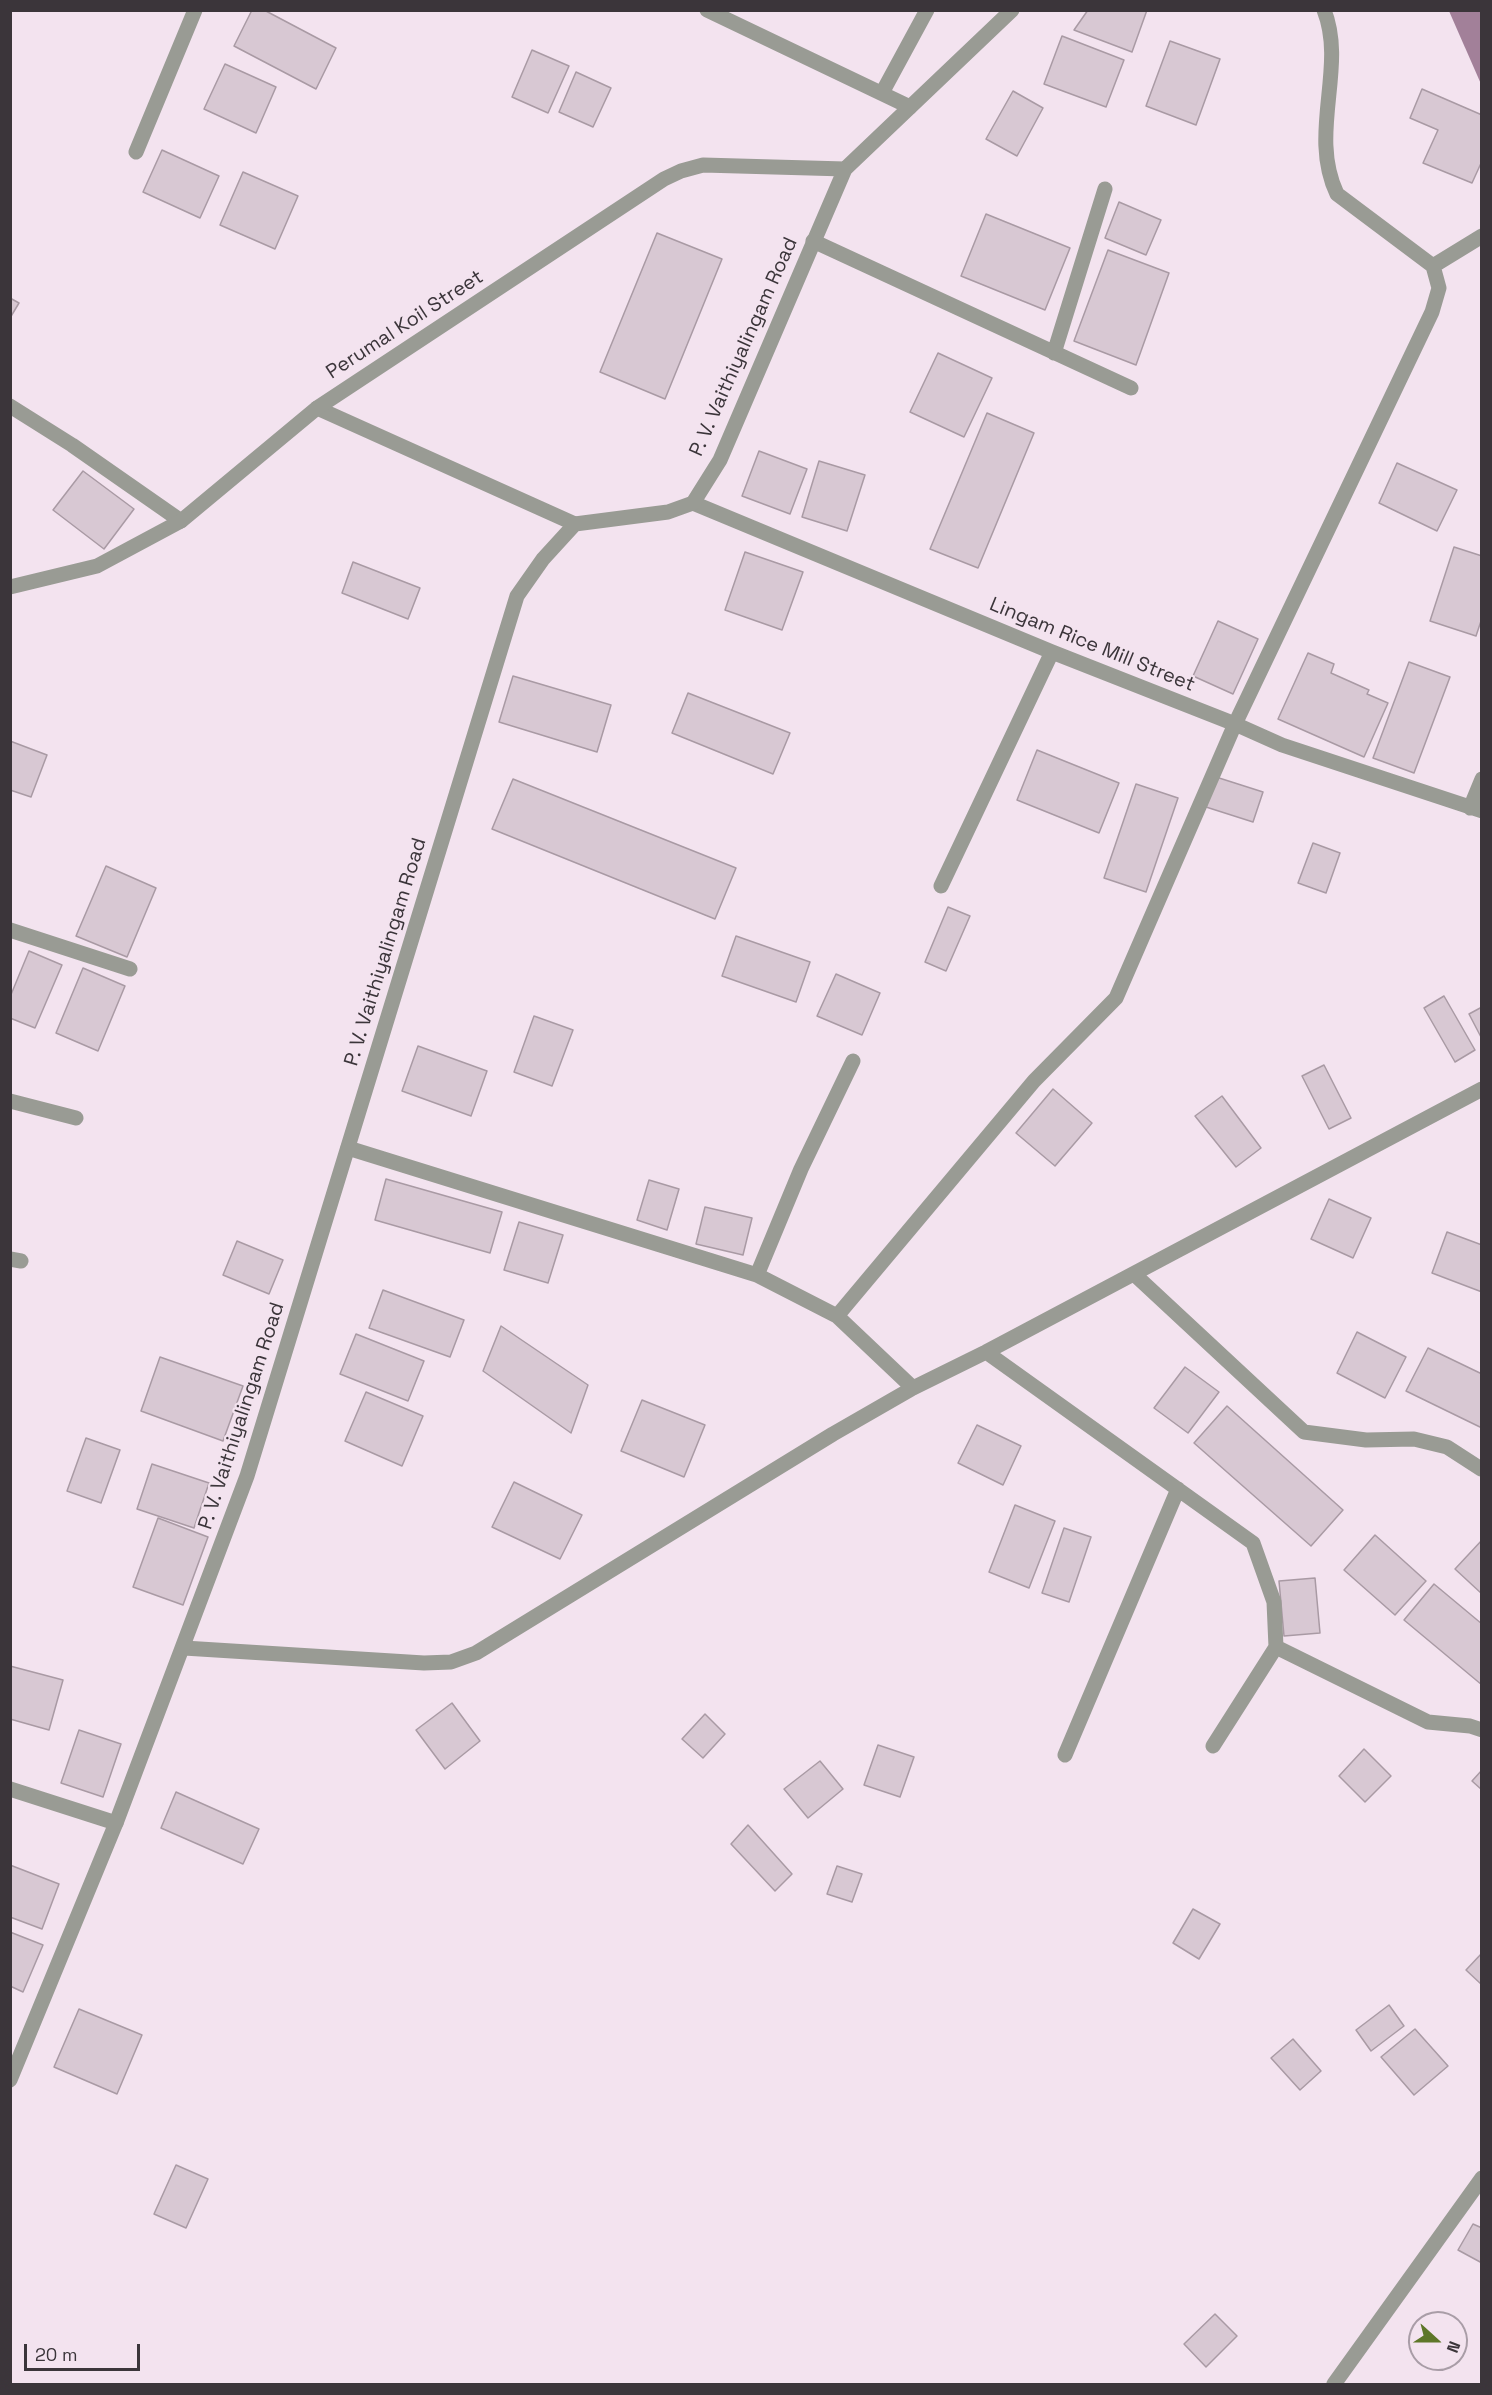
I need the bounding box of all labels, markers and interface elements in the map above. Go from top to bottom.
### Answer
street label: P. V. Vaithiyalingam Road [685,234,803,460]
street label: Perumal Koil Street [322,265,488,385]
street label: Lingam Rice Mill Street [986,593,1198,697]
street label: P. V. Vaithiyalingam Road [340,835,432,1069]
street label: P. V. Vaithiyalingam Road [194,1300,290,1532]
north arrow [1408,2311,1468,2371]
scale bar [27,2332,142,2370]
text: N [1442,2338,1465,2356]
text: 20 m [35,2343,78,2366]

